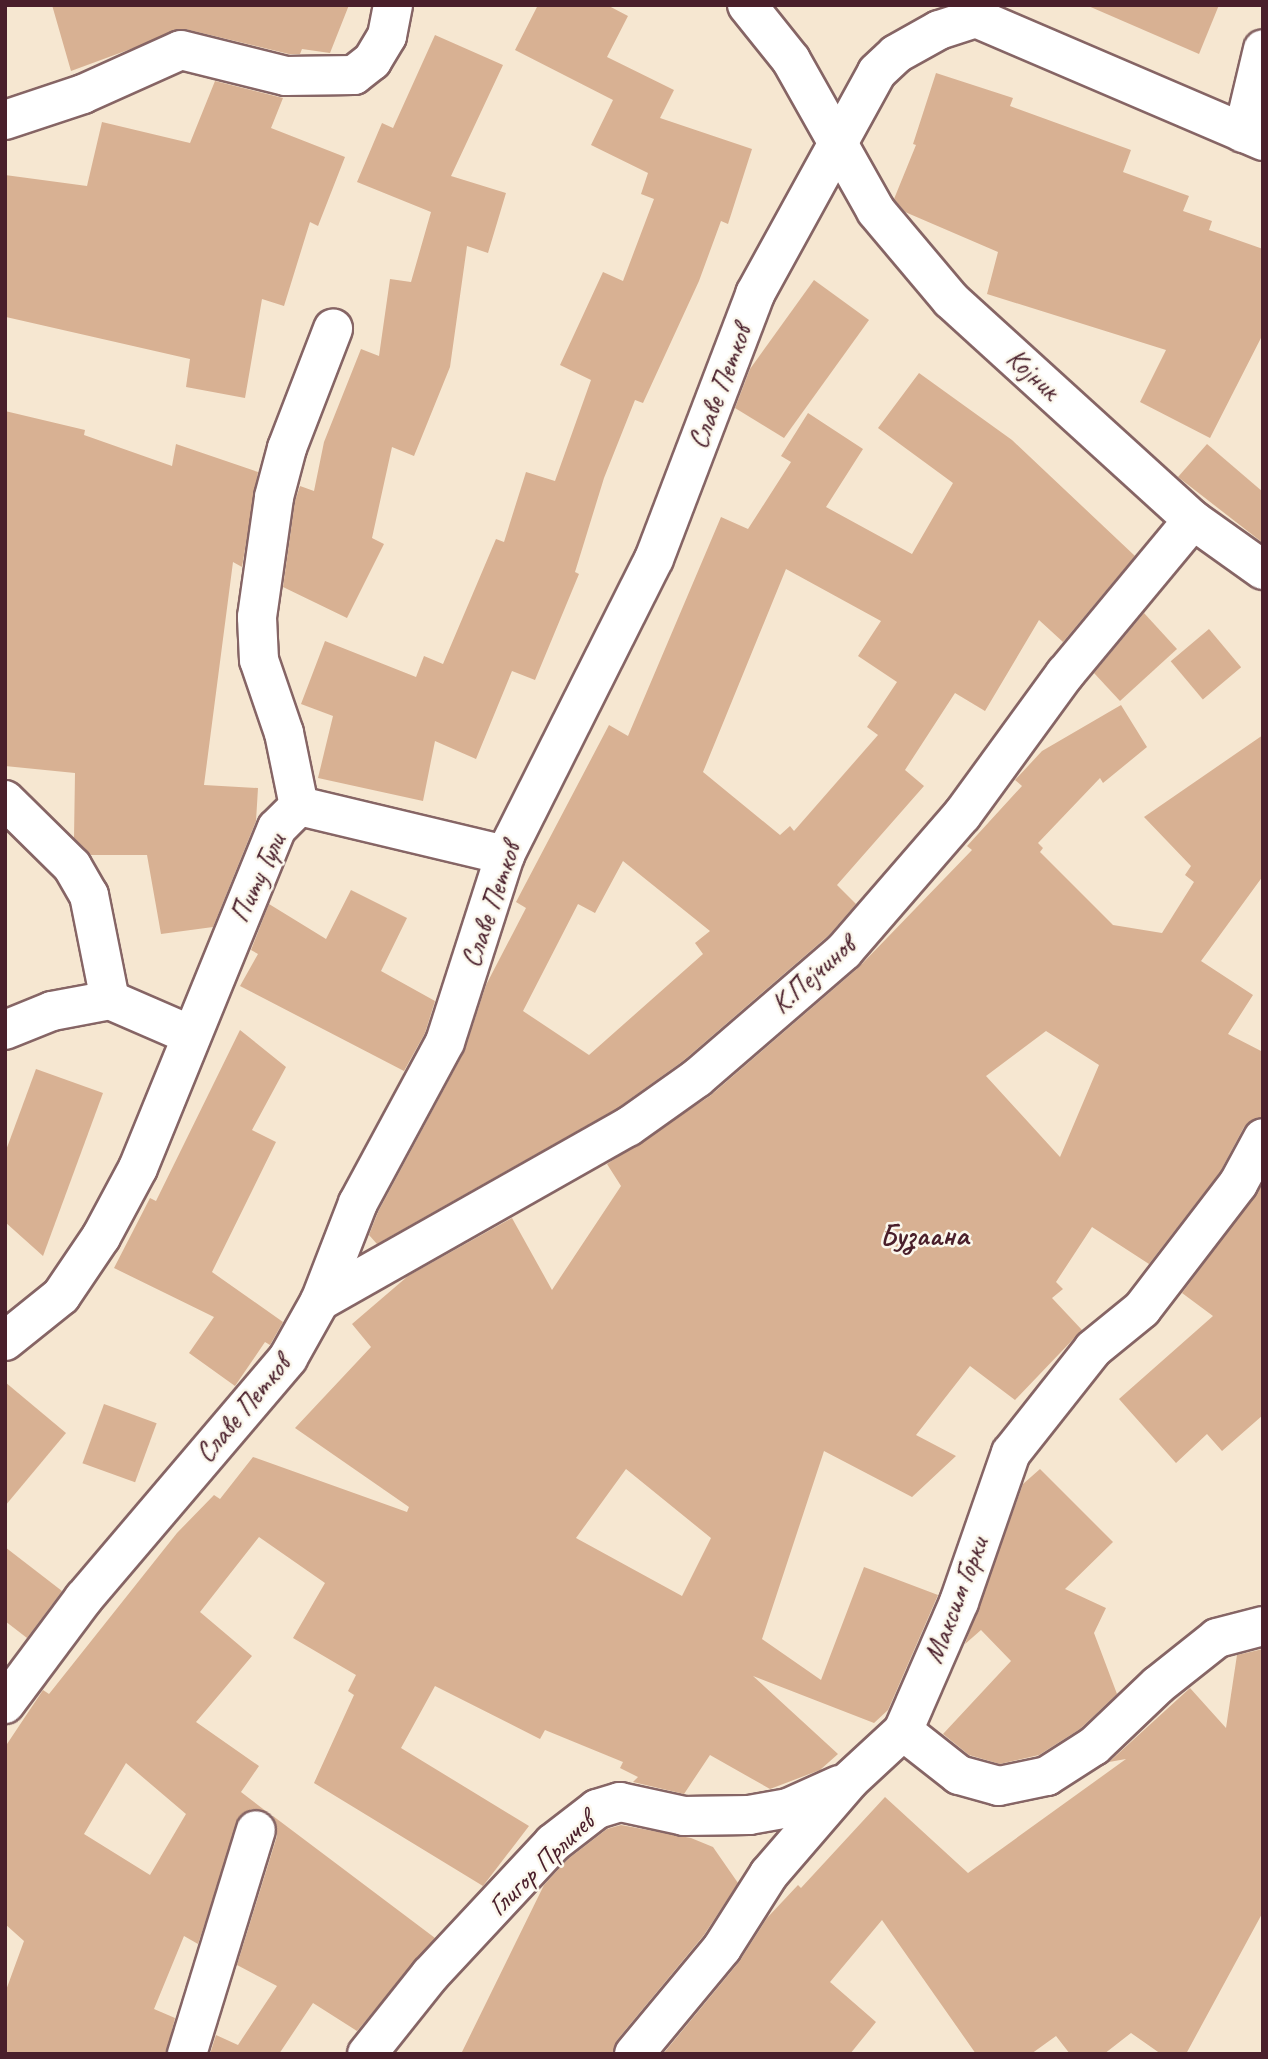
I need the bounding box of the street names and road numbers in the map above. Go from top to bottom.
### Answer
street label: Славе Петков [681,321,759,453]
street label: Којник [999,341,1067,407]
street label: Питу Гули [222,827,294,929]
street label: Славе Петков [454,839,528,971]
street label: К.Пејчинов [764,929,862,1021]
street label: Славе Петков [189,1349,297,1469]
street label: Максим Горки [916,1531,996,1669]
street label: Глигор Прличев [481,1805,601,1923]

